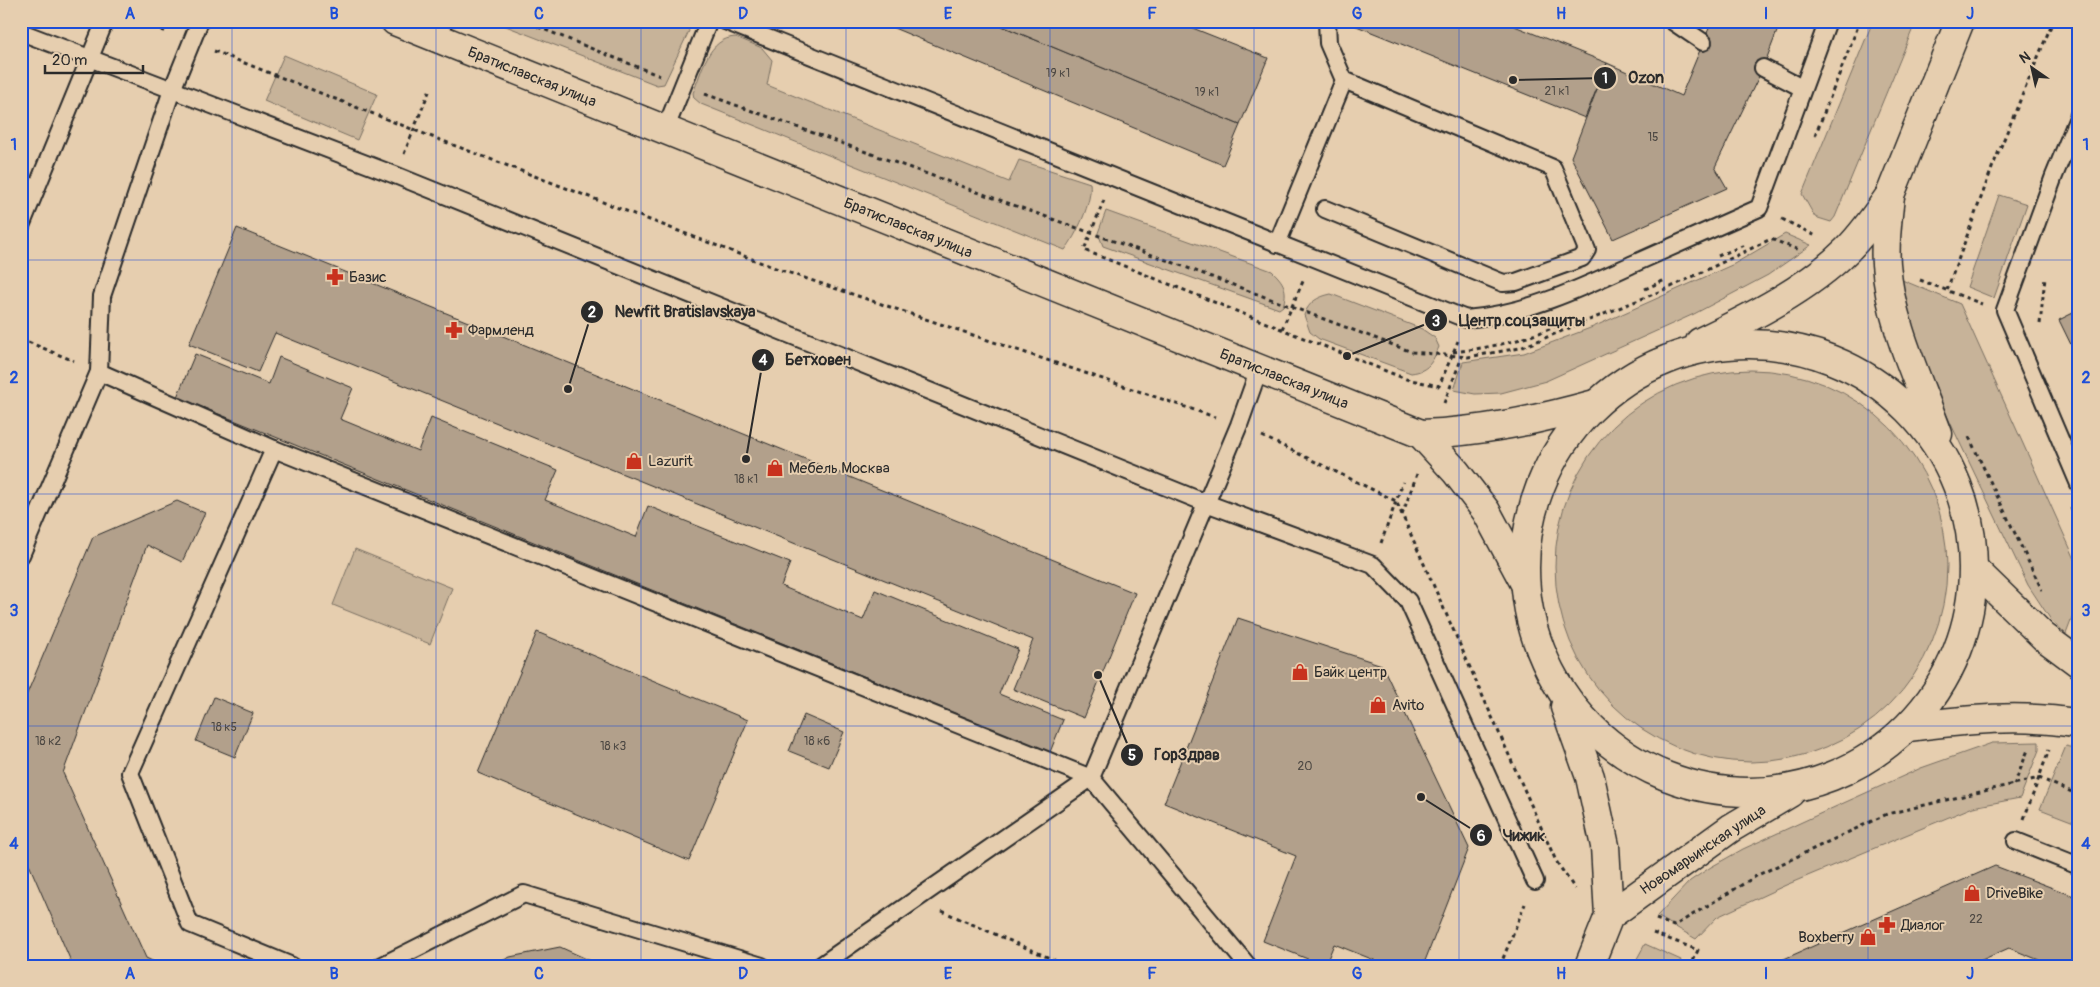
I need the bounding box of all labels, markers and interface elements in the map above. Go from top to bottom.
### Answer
text: A [125,4,136,24]
text: B [329,4,339,24]
text: C [534,4,544,24]
text: D [738,4,748,24]
text: E [944,4,953,24]
text: F [1147,4,1157,24]
text: G [1352,4,1363,24]
text: H [1556,4,1566,24]
text: I [1764,4,1768,24]
text: J [1966,4,1974,24]
scale bar [45,42,142,74]
north arrow [2008,42,2058,92]
street label: Братиславская улица [465,43,599,111]
text: N [2016,48,2034,67]
text: 20 m [52,51,87,70]
callout: Ozon [1593,62,1674,93]
house number: 19 к1 [1046,66,1070,81]
text: Ozon [1628,68,1664,88]
text: 1 [1602,69,1608,88]
house number: 21 к1 [1545,84,1569,99]
house number: 19 к1 [1195,85,1219,100]
house number: 15 [1647,130,1659,145]
text: 1 [11,135,17,155]
text: 1 [2083,135,2089,155]
street label: Братиславская улица [841,194,975,262]
pharmacy icon: Базис [325,267,345,287]
place label: Базис [349,268,387,287]
callout: Newfit Bratislavskaya [579,296,765,327]
text: Newfit Bratislavskaya [615,302,756,322]
text: 2 [588,303,596,322]
callout: Центр соцзащиты [1424,305,1595,336]
text: Центр соцзащиты [1459,311,1585,331]
text: 3 [1432,312,1440,331]
pharmacy icon: Фармленд [444,320,464,340]
place label: Фармленд [468,321,534,340]
callout: Бетховен [750,344,861,375]
street label: Братиславская улица [1217,345,1351,413]
text: Бетховен [785,350,851,370]
text: 4 [759,351,768,370]
text: 2 [10,368,19,388]
text: 2 [2082,368,2091,388]
shop icon: Lazurit [624,451,644,471]
place label: Lazurit [648,452,694,471]
shop icon: Мебель Москва [765,458,785,478]
place label: Мебель Москва [789,459,890,478]
house number: 18 к1 [734,472,758,487]
text: 3 [10,601,19,621]
text: 3 [2082,601,2091,621]
shop icon: Байк центр [1290,662,1310,682]
place label: Байк центр [1314,663,1387,682]
shop icon: Avito [1368,695,1388,715]
place label: Avito [1392,696,1424,715]
house number: 18 к5 [211,720,237,735]
house number: 18 к2 [35,734,61,749]
house number: 18 к6 [804,734,830,749]
house number: 18 к3 [600,739,626,754]
callout: ГорЗдрав [1119,739,1230,770]
text: ГорЗдрав [1154,745,1220,765]
text: 5 [1128,746,1136,765]
house number: 20 [1298,759,1312,774]
street label: Новомарьинская улица [1636,801,1770,899]
callout: Чижик [1468,820,1555,851]
text: Чижик [1503,826,1545,846]
text: 6 [1477,827,1486,846]
text: 4 [9,834,19,854]
text: 4 [2081,834,2091,854]
shop icon: DriveBike [1962,883,1982,903]
place label: DriveBike [1986,884,2043,903]
house number: 22 [1969,912,1983,927]
pharmacy icon: Диалог [1877,915,1897,935]
place label: Диалог [1900,916,1945,935]
shop icon: Boxberry [1858,927,1878,947]
place label: Boxberry [1798,928,1855,947]
text: A [125,964,136,984]
text: B [329,964,339,984]
text: C [534,964,544,984]
text: D [738,964,748,984]
text: E [944,964,953,984]
text: F [1147,964,1157,984]
text: G [1352,964,1363,984]
text: H [1556,964,1566,984]
text: I [1764,964,1768,984]
text: J [1966,964,1974,984]

